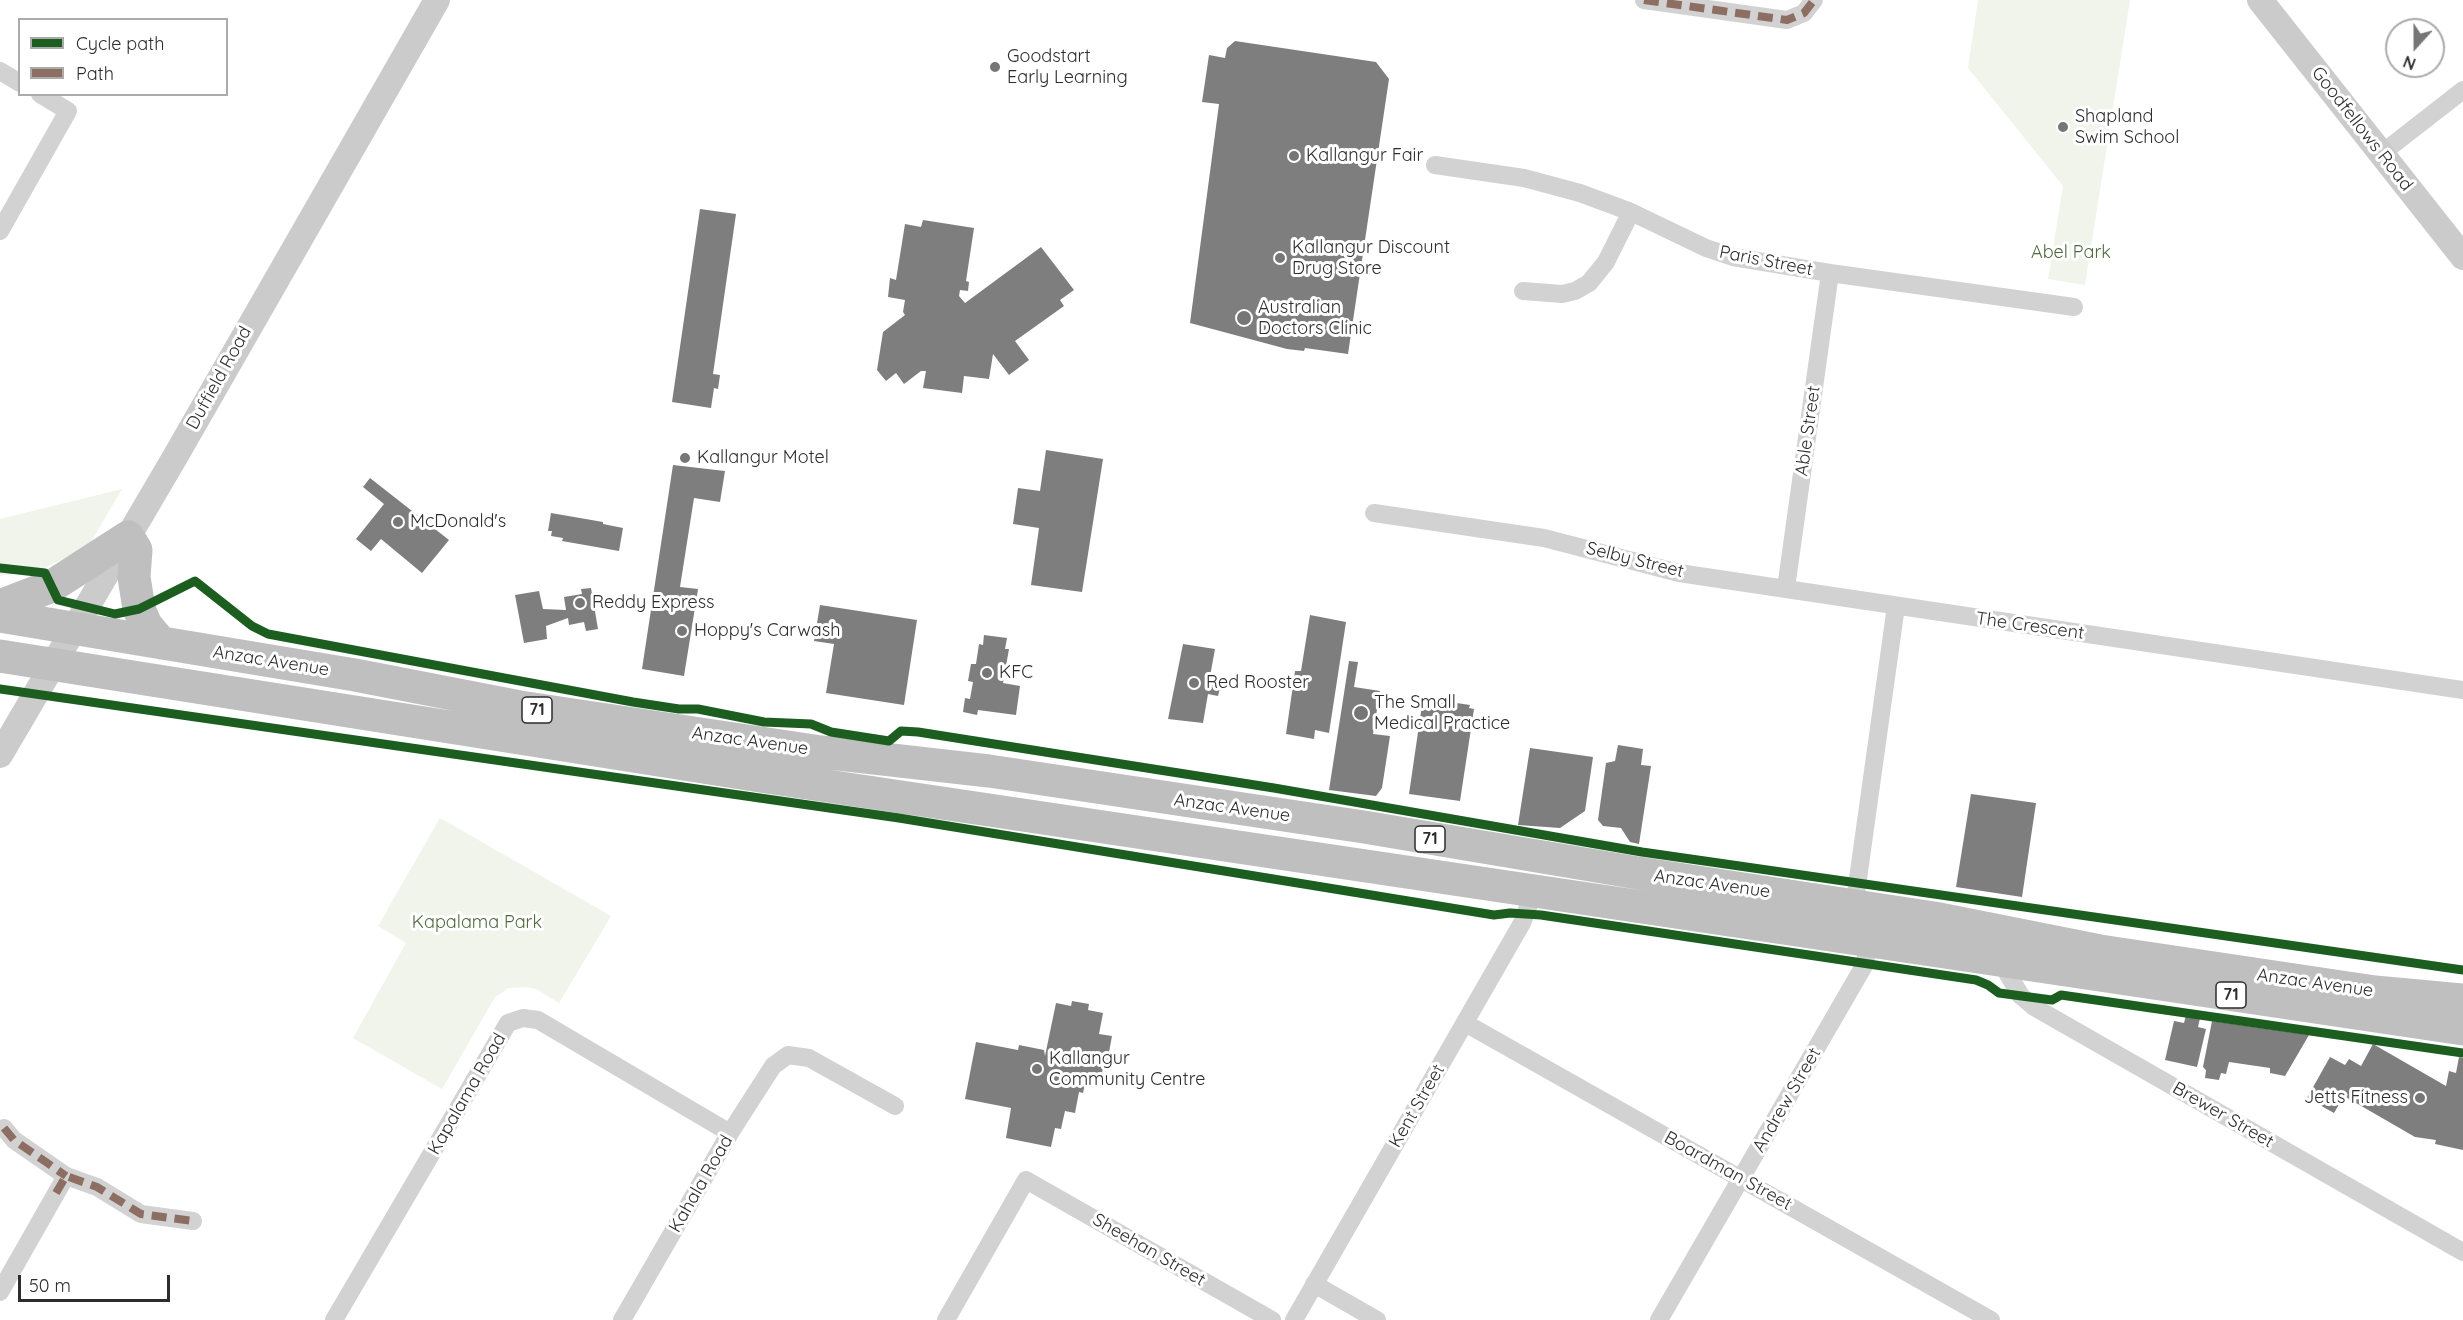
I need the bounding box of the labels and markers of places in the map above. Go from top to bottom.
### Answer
place label: Goodstart Early Learning [1007,46,1128,88]
marker: Goodstart Early Learning [988,60,1002,74]
place label: Shapland Swim School [2075,106,2179,148]
marker: Shapland Swim School [2056,120,2070,134]
place label: Kallangur Fair [1306,145,1423,167]
marker: Kallangur Fair [1287,149,1301,163]
place label: Kallangur Discount Drug Store [1292,237,1450,280]
marker: Kallangur Discount Drug Store [1273,251,1287,265]
place label: Australian Doctors Clinic [1258,297,1372,340]
marker: Australian Doctors Clinic [1235,309,1253,327]
place label: Kallangur Motel [697,447,829,469]
marker: Kallangur Motel [678,451,692,465]
place label: McDonald's [410,511,506,533]
marker: McDonald's [391,515,405,529]
place label: Reddy Express [592,592,715,614]
marker: Reddy Express [573,596,587,610]
place label: Hoppy's Carwash [694,620,840,642]
marker: Hoppy's Carwash [675,624,689,638]
place label: KFC [999,662,1033,684]
marker: KFC [980,666,994,680]
place label: Red Rooster [1206,672,1309,694]
marker: Red Rooster [1187,676,1201,690]
place label: The Small Medical Practice [1374,692,1510,734]
marker: The Small Medical Practice [1352,704,1370,722]
place label: Kallangur Community Centre [1049,1048,1205,1090]
marker: Kallangur Community Centre [1030,1062,1044,1076]
place label: Jetts Fitness [2304,1087,2408,1109]
marker: Jetts Fitness [2413,1091,2427,1105]

